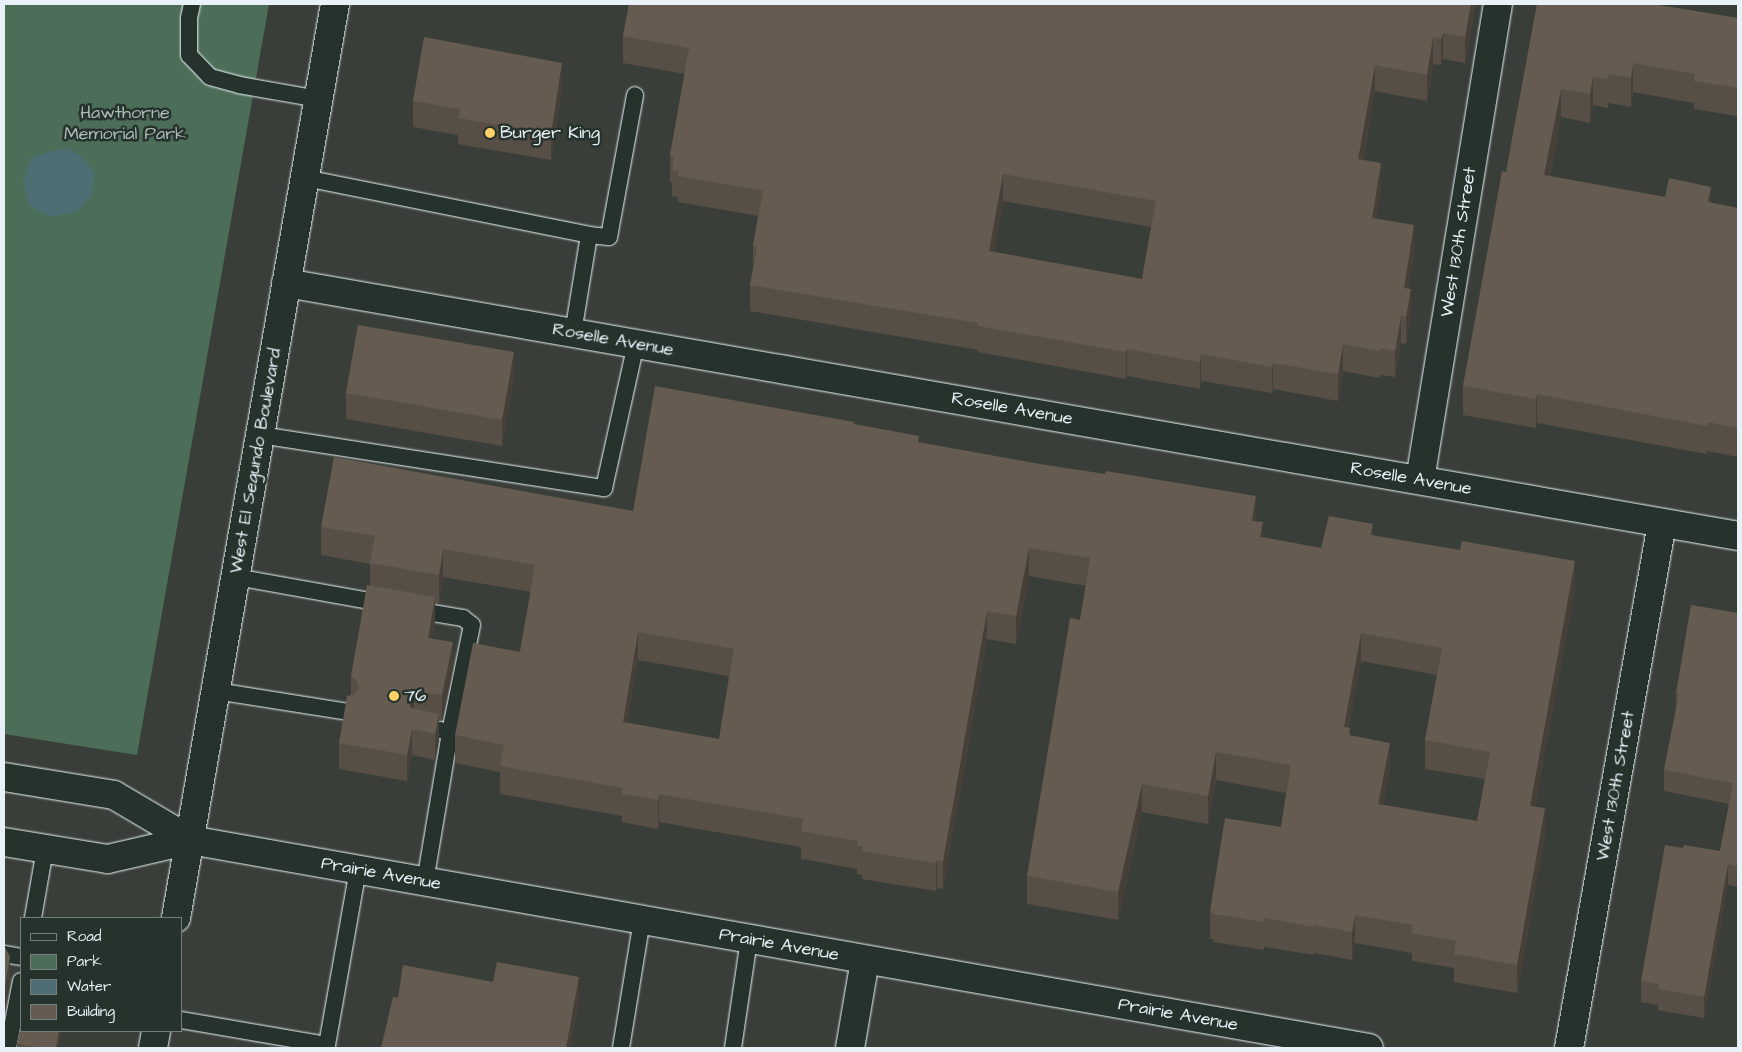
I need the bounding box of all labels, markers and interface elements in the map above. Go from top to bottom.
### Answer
park label: Hawthorne Memorial Park [64,103,186,146]
place label: Burger King [500,122,600,144]
marker: Burger King [484,127,496,139]
street label: West 130th Street [1436,165,1482,319]
street label: Roselle Avenue [551,319,675,361]
street label: West El Segundo Boulevard [226,347,286,575]
street label: Roselle Avenue [950,388,1074,430]
street label: Roselle Avenue [1349,458,1473,500]
place label: 76 [404,685,426,707]
marker: 76 [388,690,400,702]
street label: West 130th Street [1592,709,1640,863]
street label: Prairie Avenue [319,853,443,895]
legend [20,917,182,1032]
street label: Prairie Avenue [717,924,841,966]
text: Road [67,926,101,947]
text: Park [67,951,102,972]
text: Water [67,976,111,997]
street label: Prairie Avenue [1116,994,1240,1036]
text: Building [67,1001,115,1022]

